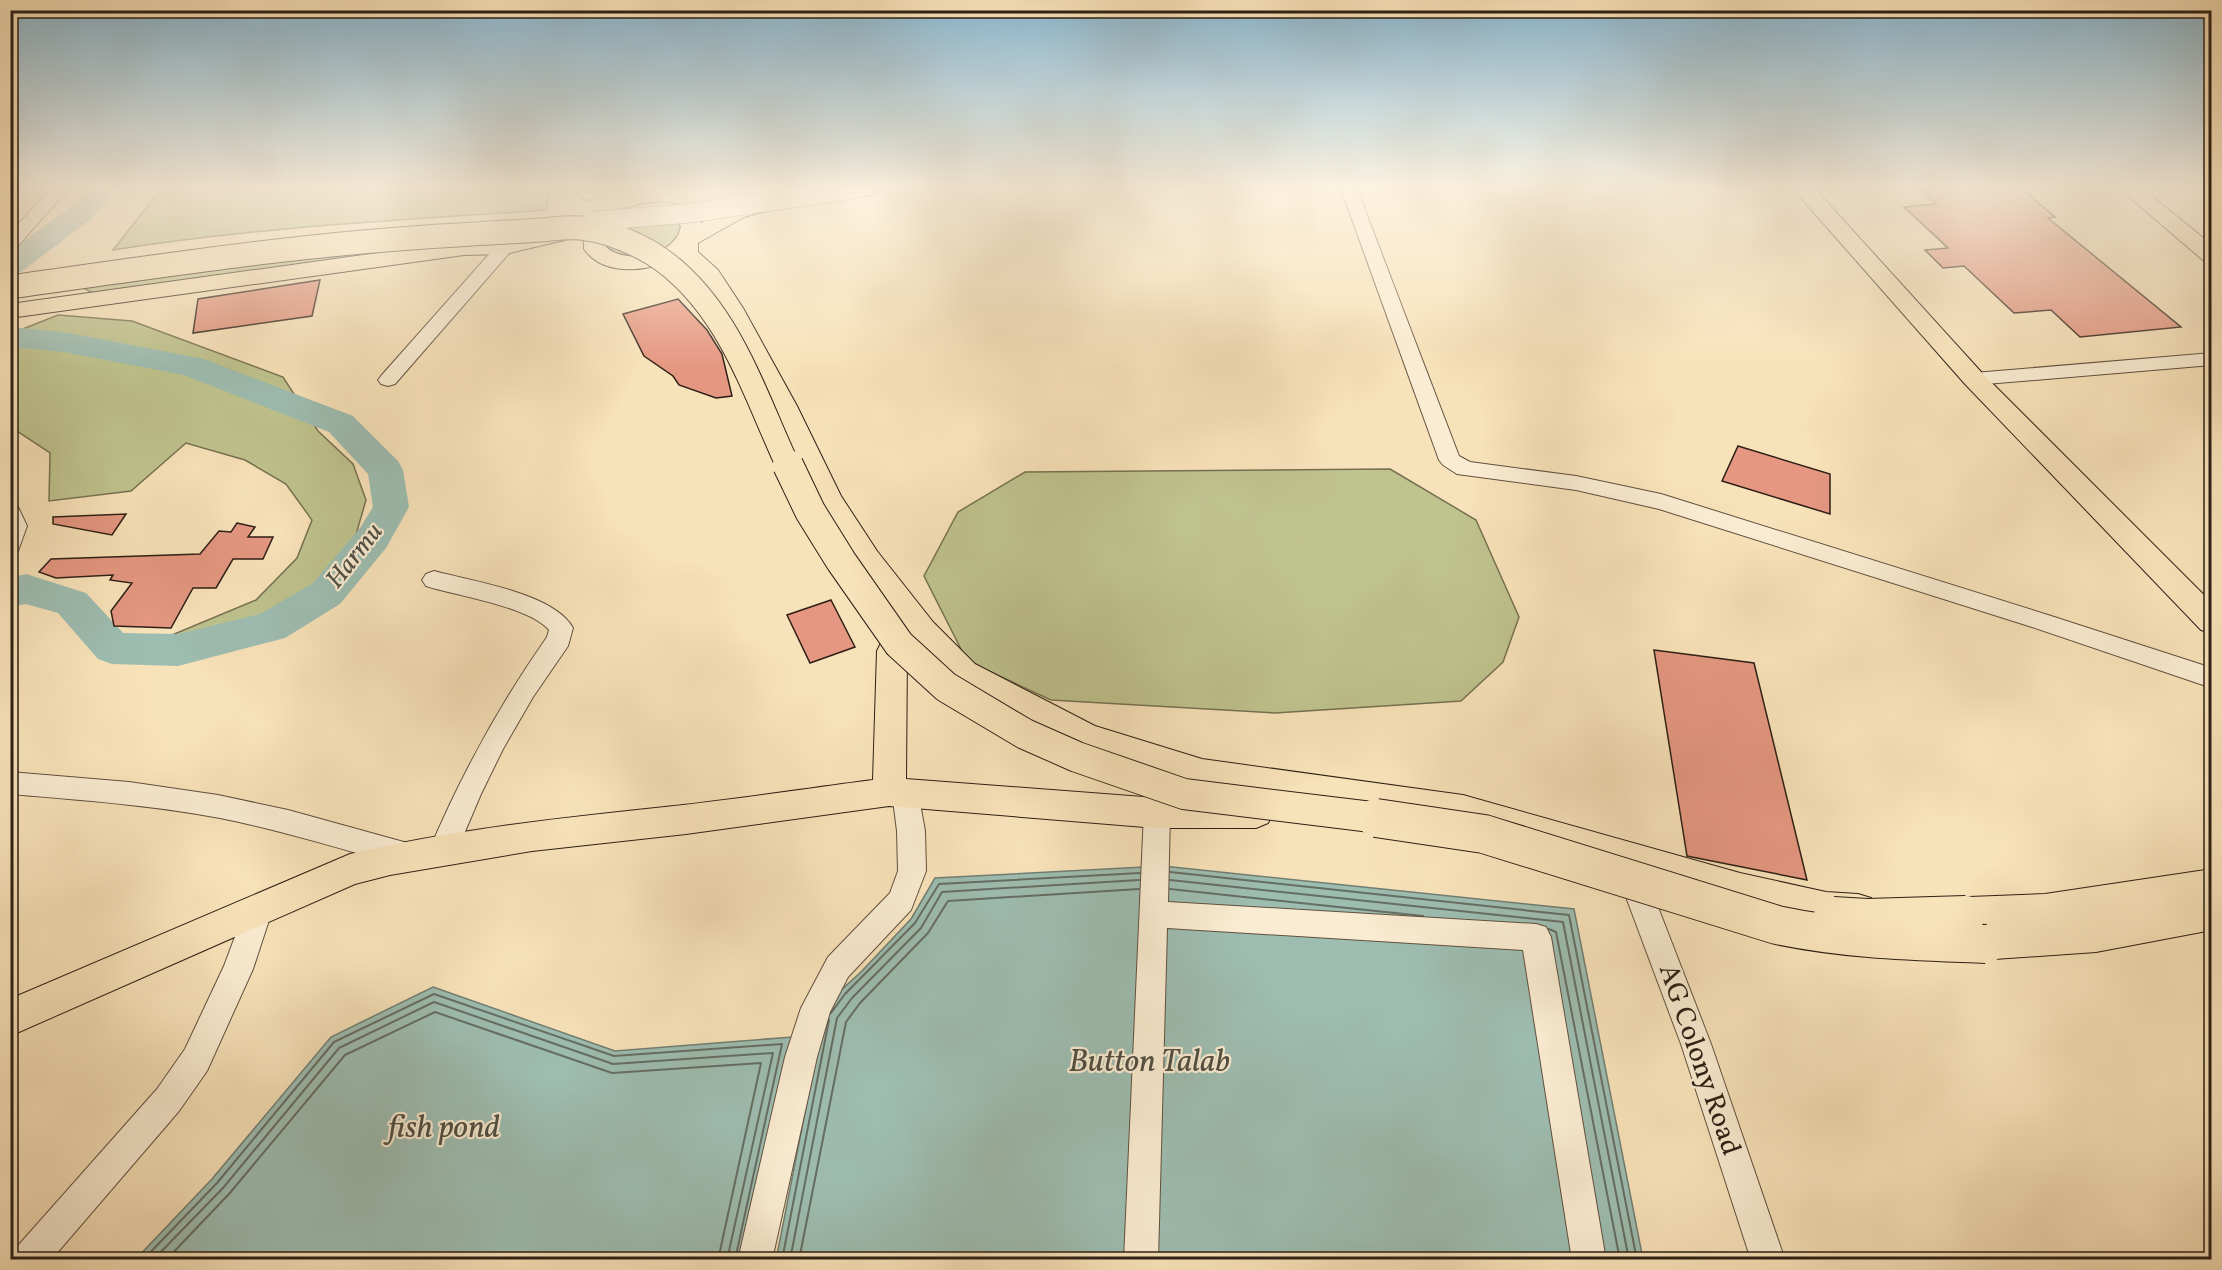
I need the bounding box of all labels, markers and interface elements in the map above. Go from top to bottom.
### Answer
water label: Harmu [318,516,392,596]
street label: AG Colony Road [1648,959,1750,1161]
water label: Button Talab [1068,1041,1230,1085]
water label: fish pond [383,1107,500,1151]

